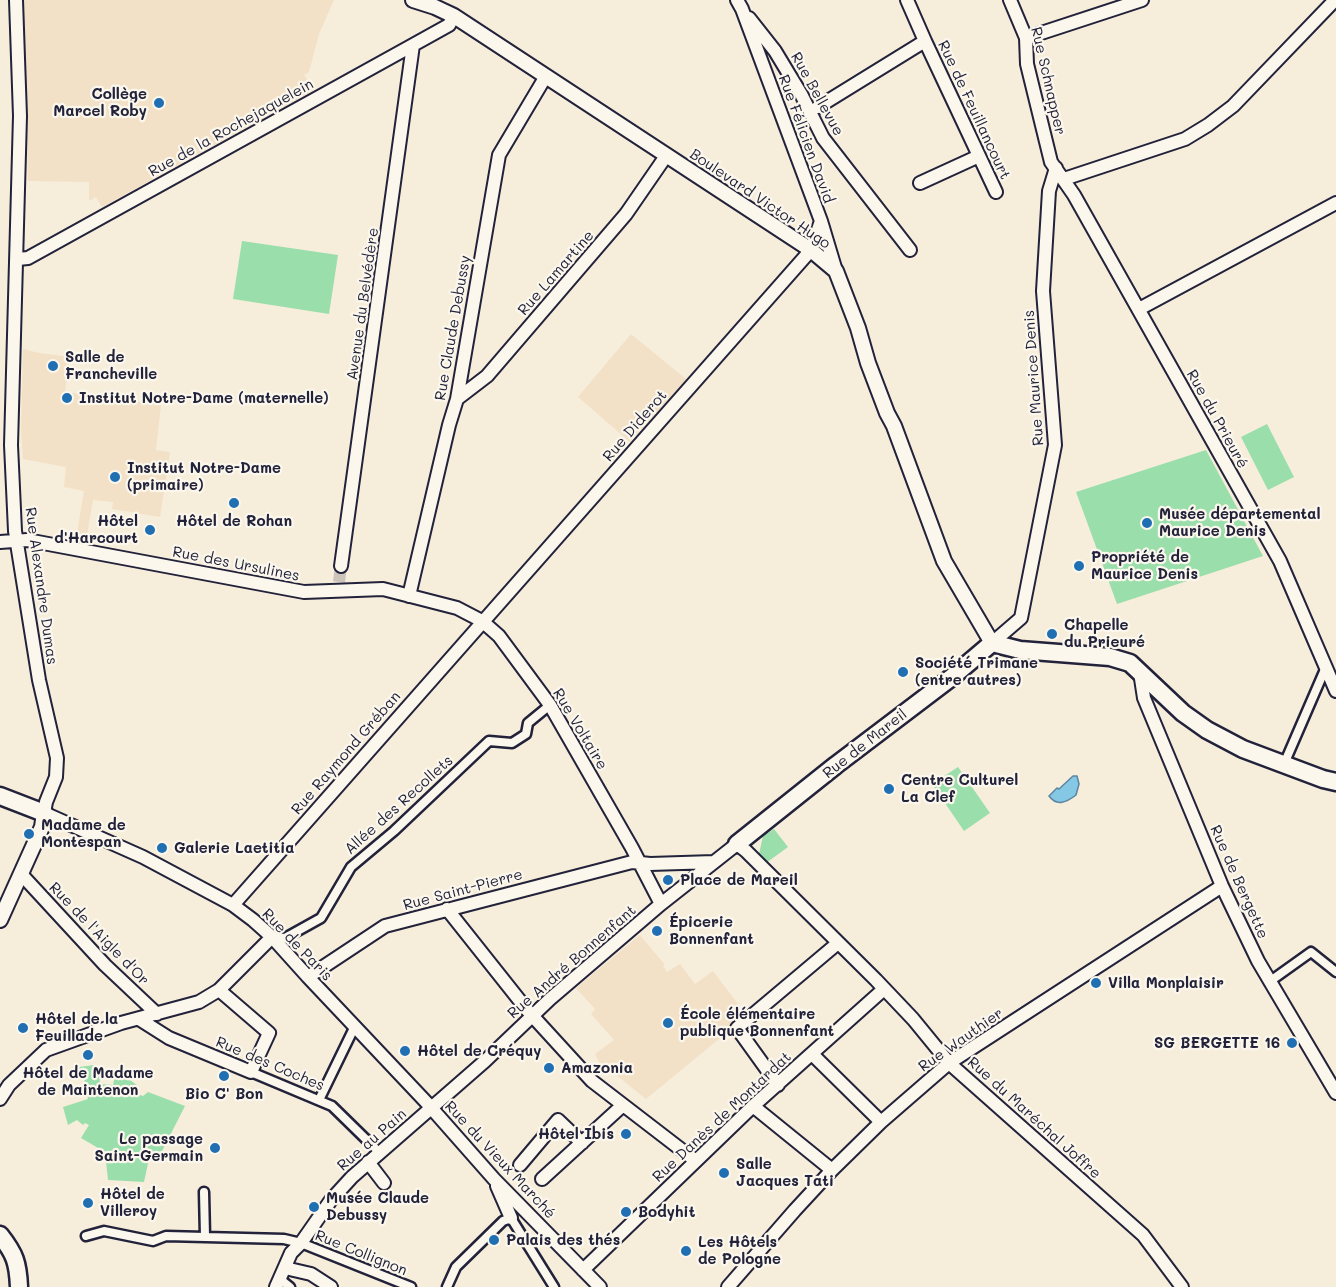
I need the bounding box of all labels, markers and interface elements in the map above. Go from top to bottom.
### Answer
street label: Rue Schnapper [1027,25,1069,137]
street label: Rue de Feuillancourt [934,38,1014,182]
street label: Rue Bellevue [787,49,847,139]
street label: Rue Félicien David [774,72,838,206]
street label: Rue de la Rochejaquelein [145,75,317,181]
place label: Collège Marcel Roby [53,85,147,120]
marker: Collège Marcel Roby [152,96,166,110]
street label: Boulevard Victor Hugo [686,145,834,253]
street label: Avenue du Belvédère [343,227,383,381]
street label: Rue Lamartine [514,227,598,319]
street label: Rue Claude Debussy [431,254,475,402]
street label: Rue Maurice Denis [1020,309,1048,447]
place label: Salle de Francheville [65,348,157,383]
marker: Salle de Francheville [46,359,60,373]
street label: Rue du Prieuré [1182,367,1252,471]
street label: Rue Diderot [599,387,671,465]
place label: Institut Notre-Dame (maternelle) [79,389,329,407]
marker: Institut Notre-Dame (maternelle) [60,391,74,405]
place label: Institut Notre-Dame (primaire) [127,459,281,494]
marker: Institut Notre-Dame (primaire) [108,470,122,484]
marker: Hôtel de Rohan [227,496,241,510]
place label: Musée départemental Maurice Denis [1159,505,1320,540]
street label: Rue Alexandre Dumas [21,506,61,666]
place label: Hôtel d'Harcourt [54,512,138,547]
place label: Hôtel de Rohan [176,512,292,530]
marker: Musée départemental Maurice Denis [1140,516,1154,530]
marker: Hôtel d'Harcourt [143,523,157,537]
street label: Rue des Ursulines [171,543,301,585]
place label: Propriété de Maurice Denis [1091,548,1198,583]
marker: Propriété de Maurice Denis [1072,559,1086,573]
place label: Chapelle du Prieuré [1064,616,1145,651]
marker: Chapelle du Prieuré [1045,627,1059,641]
place label: Société Trimane (entre autres) [915,654,1038,689]
marker: Société Trimane (entre autres) [896,665,910,679]
street label: Rue Voltaire [549,685,611,773]
street label: Rue Raymond Gréban [288,688,404,818]
street label: Rue de Mareil [819,706,911,782]
street label: Allée des Recollets [341,752,457,858]
place label: Centre Culturel La Clef [901,771,1018,806]
marker: Centre Culturel La Clef [882,782,896,796]
place label: Madame de Montespan [41,816,126,851]
street label: Rue de Bergette [1206,823,1272,941]
marker: Madame de Montespan [22,827,36,841]
place label: Galerie Laetitia [174,839,294,857]
marker: Galerie Laetitia [155,841,169,855]
street label: Rue Saint-Pierre [401,865,525,915]
place label: Place de Mareil [680,871,798,889]
marker: Place de Mareil [661,873,675,887]
street label: Rue de l'Aigle d'Or [45,879,153,989]
street label: Rue André Bonnenfant [504,901,640,1023]
street label: Rue de Paris [258,905,336,985]
place label: Épicerie Bonnenfant [669,913,754,948]
marker: Épicerie Bonnenfant [650,924,664,938]
place label: Villa Monplaisir [1108,974,1224,992]
marker: Villa Monplaisir [1089,976,1103,990]
street label: Rue Wauthier [915,1004,1007,1076]
place label: École élémentaire publique Bonnenfant [680,1005,834,1040]
place label: Hôtel de la Feuillade [35,1010,118,1045]
marker: École élémentaire publique Bonnenfant [661,1016,675,1030]
marker: Hôtel de la Feuillade [16,1021,30,1035]
street label: Rue des Coches [213,1033,327,1095]
place label: SG BERGETTE 16 [1154,1034,1280,1052]
marker: SG BERGETTE 16 [1285,1036,1299,1050]
place label: Hôtel de Créquy [417,1042,541,1060]
marker: Hôtel de Créquy [398,1044,412,1058]
marker: Hôtel de Madame de Maintenon [81,1048,95,1062]
street label: Rue Danès de Montardat [649,1048,795,1186]
street label: Rue du Maréchal Joffre [964,1053,1104,1183]
place label: Amazonia [561,1059,633,1077]
marker: Amazonia [542,1061,556,1075]
place label: Hôtel de Madame de Maintenon [23,1064,153,1099]
marker: Bio C' Bon [217,1069,231,1083]
place label: Bio C' Bon [185,1085,263,1103]
street label: Rue du Vieux Marché [441,1098,559,1222]
street label: Rue au Pain [334,1105,410,1175]
place label: Hôtel Ibis [538,1125,614,1143]
marker: Hôtel Ibis [619,1127,633,1141]
place label: Le passage Saint-Germain [95,1130,203,1165]
marker: Le passage Saint-Germain [208,1141,222,1155]
place label: Salle Jacques Tati [736,1155,834,1190]
marker: Salle Jacques Tati [717,1166,731,1180]
place label: Hôtel de Villeroy [100,1185,165,1220]
place label: Musée Claude Debussy [326,1189,429,1224]
marker: Hôtel de Villeroy [81,1196,95,1210]
marker: Musée Claude Debussy [307,1200,321,1214]
place label: Bodyhit [638,1203,695,1221]
marker: Bodyhit [619,1205,633,1219]
street label: Rue Collignon [312,1226,410,1280]
place label: Palais des thés [506,1231,620,1249]
marker: Palais des thés [487,1233,501,1247]
place label: Les Hôtels de Pologne [698,1233,781,1268]
marker: Les Hôtels de Pologne [679,1244,693,1258]

